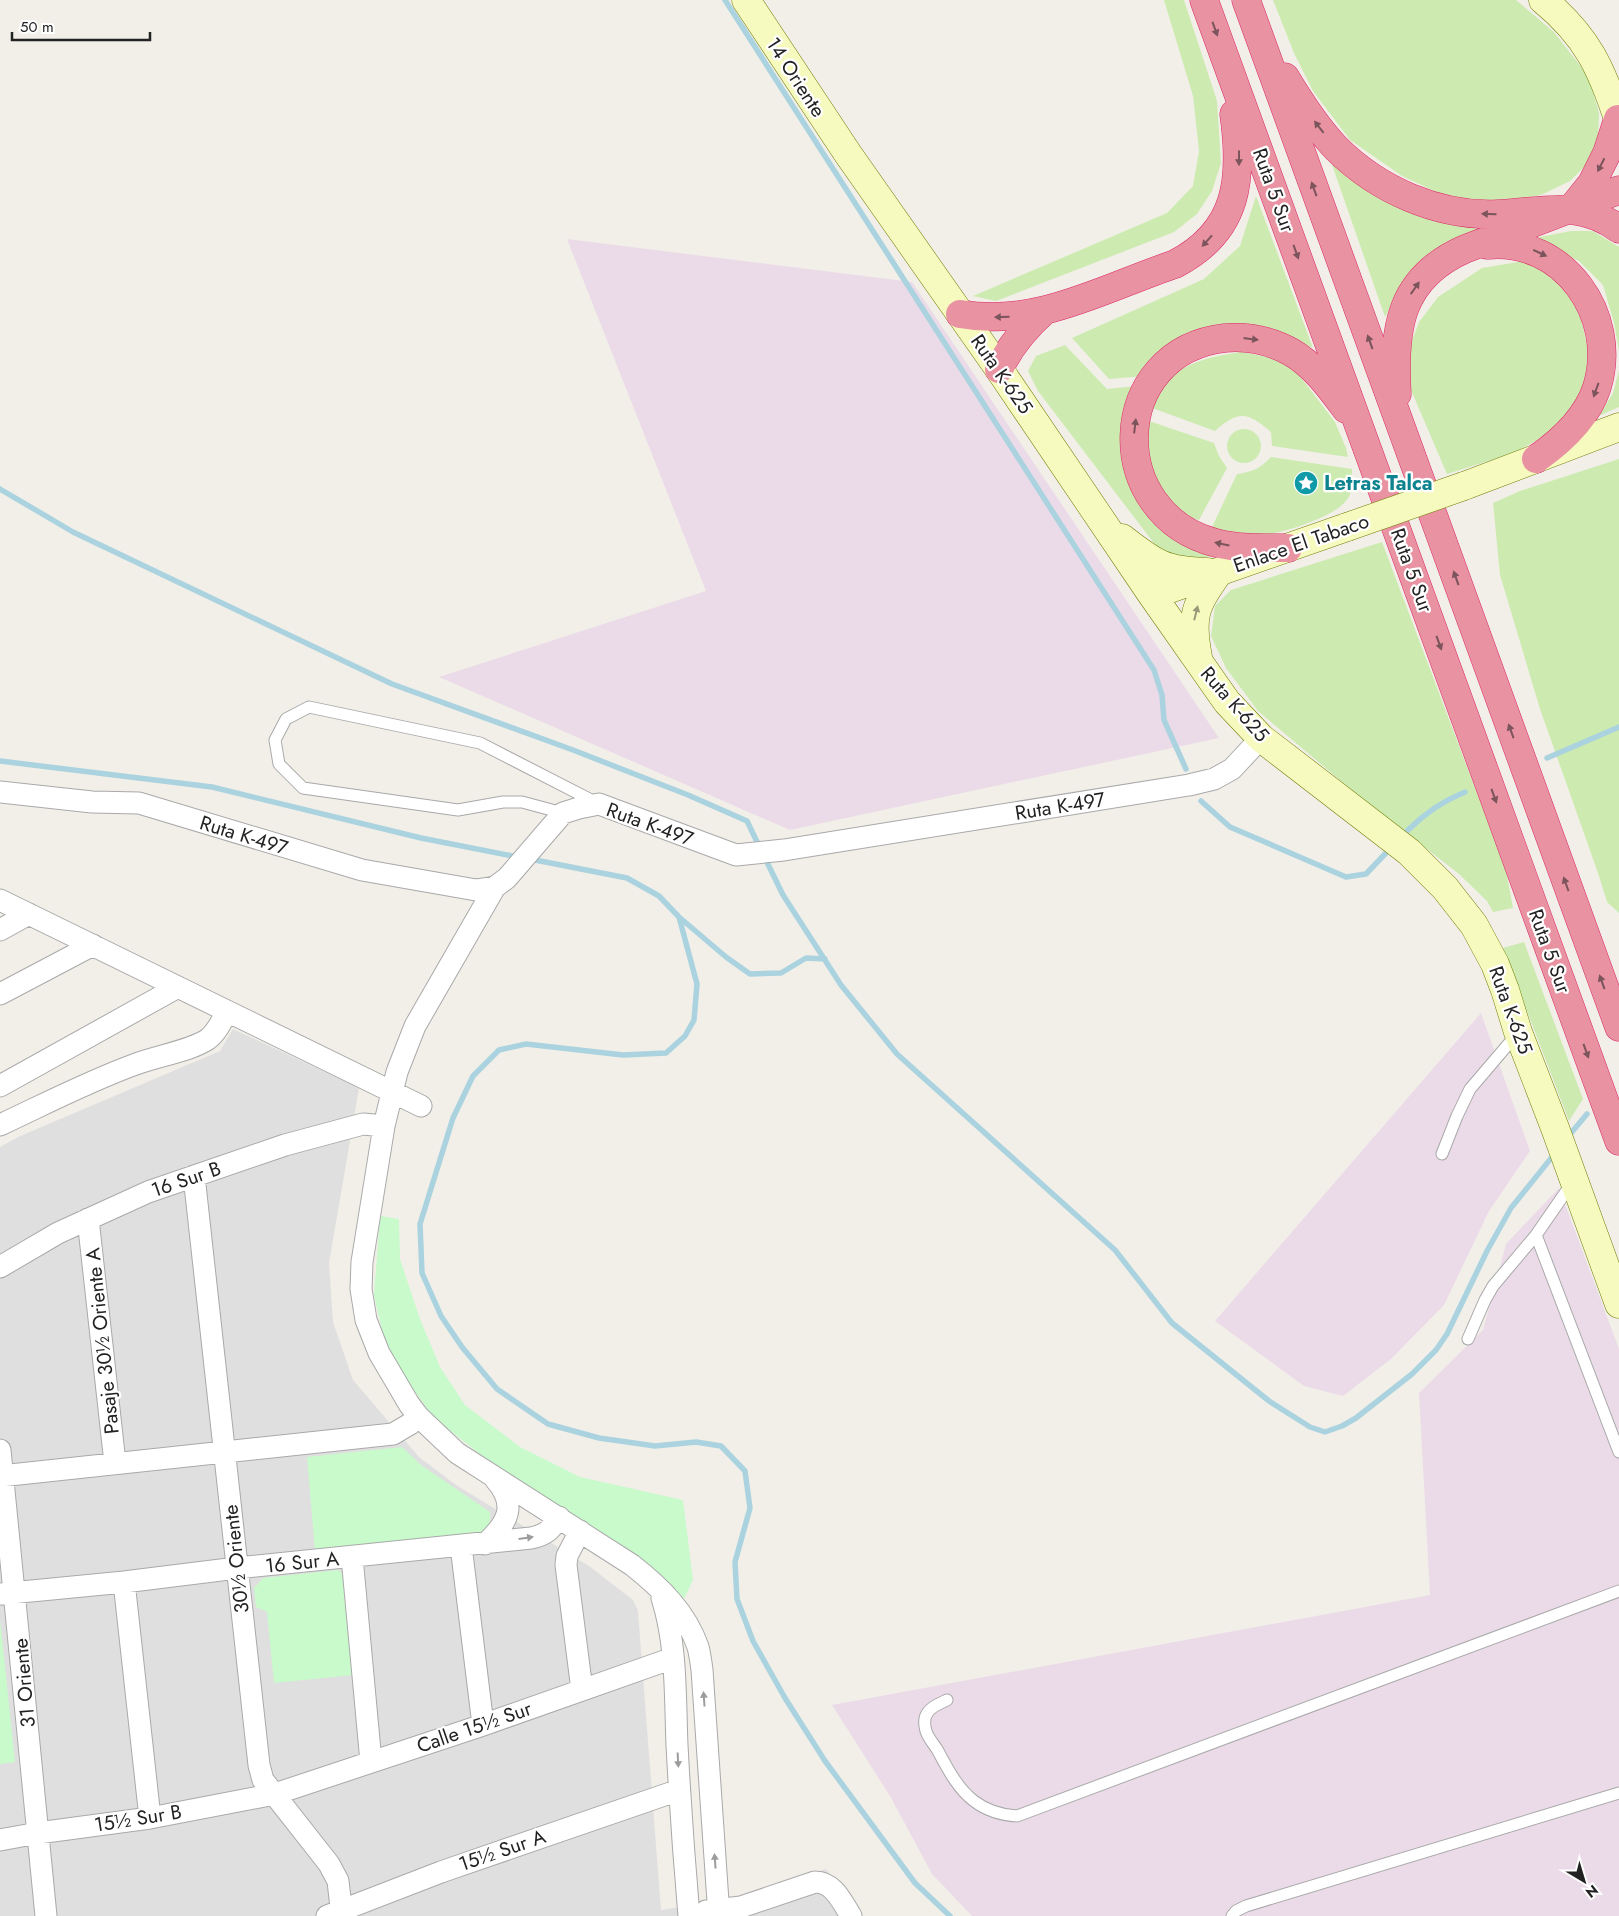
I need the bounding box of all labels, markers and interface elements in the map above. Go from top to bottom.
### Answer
scale bar [12,10,150,42]
text: 50 m [20,16,54,38]
one-way arrow [1211,22,1219,37]
street label: 14 Oriente [759,31,832,123]
one-way arrow [1313,121,1324,134]
street label: Ruta 5 Sur [1245,144,1302,236]
one-way arrow [1235,151,1243,167]
one-way arrow [1597,158,1605,172]
one-way arrow [1310,181,1318,196]
one-way arrow [1480,209,1496,217]
one-way arrow [1201,235,1213,247]
one-way arrow [1292,245,1300,260]
one-way arrow [1533,250,1547,258]
one-way arrow [1410,281,1420,295]
one-way arrow [993,313,1009,321]
street label: Ruta K-625 [963,328,1040,420]
one-way arrow [1366,334,1374,349]
one-way arrow [1243,335,1259,343]
one-way arrow [1592,382,1599,397]
one-way arrow [1131,417,1139,433]
place label: Letras Talca [1324,469,1433,498]
place icon: Letras Talca [1293,470,1319,496]
street label: Enlace El Tabaco [1229,507,1373,580]
street label: Ruta 5 Sur [1383,524,1440,616]
one-way arrow [1214,540,1229,548]
one-way arrow [1452,570,1460,585]
one-way arrow [1192,606,1200,621]
one-way arrow [1435,636,1443,651]
street label: Ruta K-625 [1194,660,1276,748]
one-way arrow [1507,723,1515,738]
street label: Ruta K-497 [1013,785,1108,828]
one-way arrow [1491,788,1498,803]
street label: Ruta K-497 [602,795,698,854]
street label: Ruta K-497 [196,808,292,863]
one-way arrow [1562,876,1570,891]
street label: Ruta 5 Sur [1521,905,1578,997]
street label: Ruta K-625 [1481,962,1540,1058]
one-way arrow [1598,974,1605,989]
one-way arrow [1583,1044,1590,1059]
street label: 16 Sur B [147,1154,225,1205]
street label: Pasaje 30½ Oriente A [78,1246,127,1436]
street label: 30½ Oriente [216,1503,257,1615]
one-way arrow [519,1534,535,1542]
street label: 16 Sur A [264,1544,341,1581]
street label: 31 Oriente [6,1637,43,1729]
one-way arrow [700,1690,708,1706]
street label: Calle 15½ Sur [413,1694,536,1761]
one-way arrow [674,1752,682,1768]
street label: 15½ Sur B [92,1797,184,1840]
street label: 15½ Sur A [455,1822,550,1879]
one-way arrow [711,1852,719,1868]
north arrow [1559,1856,1609,1906]
text: N [1581,1880,1603,1903]

